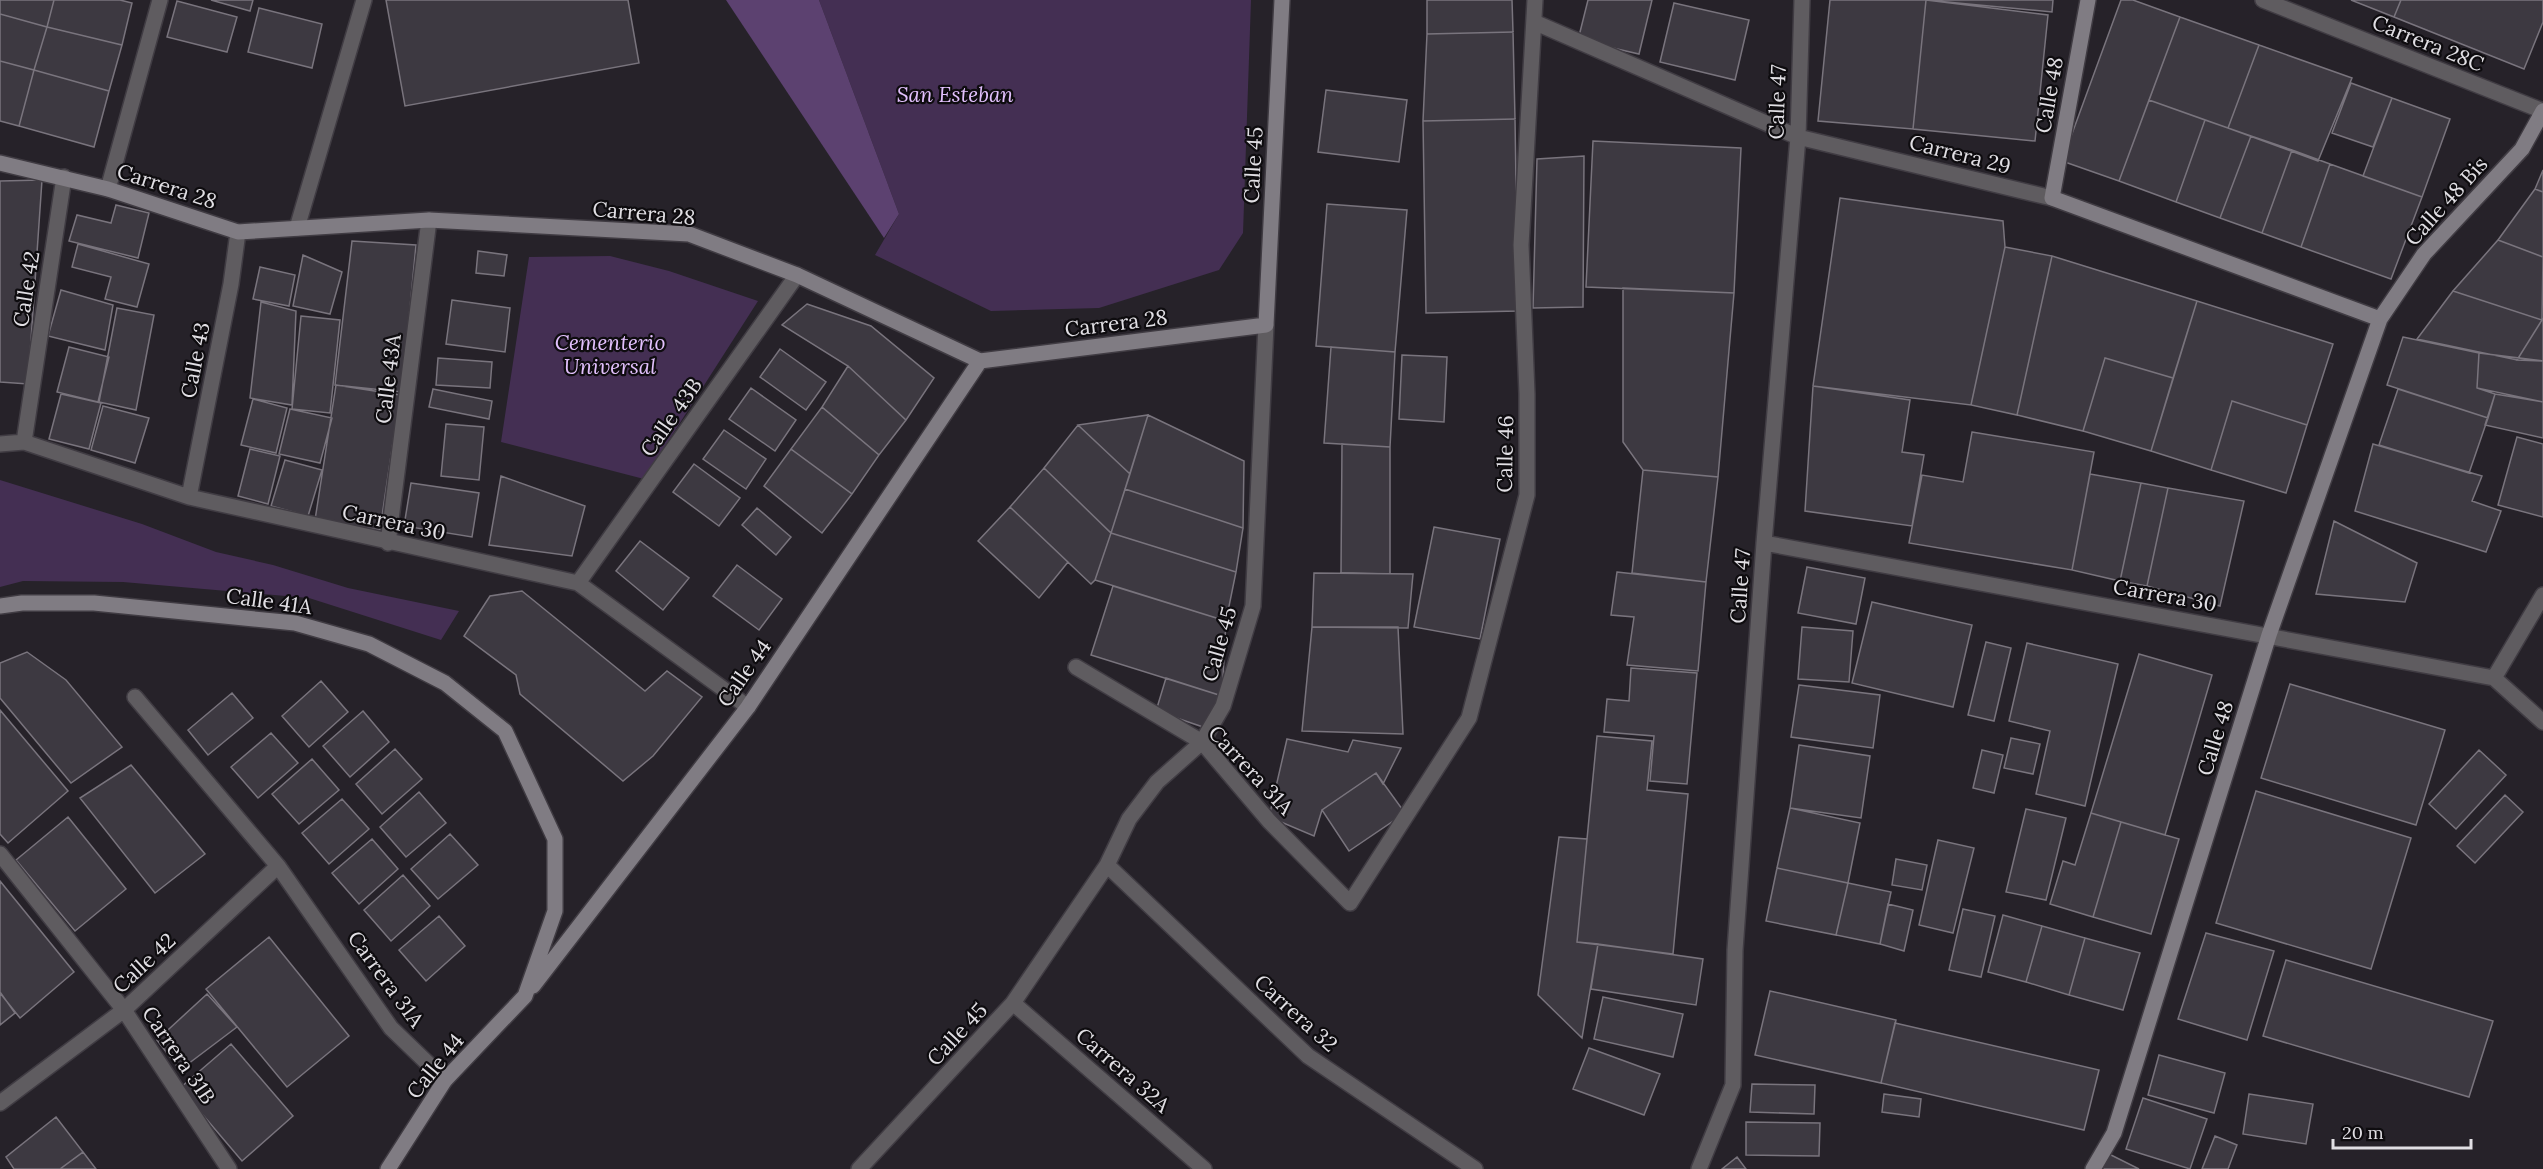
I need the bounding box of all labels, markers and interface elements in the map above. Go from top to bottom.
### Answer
street label: Carrera 28C [2368,8,2488,78]
street label: Calle 48 [2029,55,2069,135]
street label: Calle 47 [1762,64,1792,140]
park label: San Esteban [897,81,1013,108]
street label: Calle 45 [1238,126,1268,204]
street label: Carrera 29 [1906,128,2014,180]
street label: Calle 48 Bis [2399,151,2493,251]
street label: Carrera 28 [114,157,220,215]
street label: Carrera 28 [591,195,697,231]
street label: Calle 42 [7,249,45,329]
street label: Carrera 28 [1063,303,1169,343]
street label: Calle 43 [174,320,216,400]
park label: Cementerio Universal [555,329,665,380]
street label: Calle 43A [369,332,407,425]
street label: Calle 43B [634,372,708,462]
street label: Calle 46 [1491,415,1519,493]
street label: Carrera 30 [340,498,448,546]
street label: Calle 47 [1724,547,1756,624]
street label: Carrera 30 [2111,573,2219,617]
street label: Calle 41A [224,582,314,620]
street label: Calle 45 [1195,603,1243,685]
street label: Calle 44 [711,634,777,712]
street label: Calle 48 [2191,697,2239,779]
street label: Carrera 31A [1203,719,1300,821]
street label: Carrera 31A [342,925,431,1033]
street label: Calle 42 [107,927,181,999]
street label: Carrera 32 [1249,968,1343,1058]
street label: Calle 45 [921,997,993,1071]
street label: Carrera 31B [136,1001,222,1109]
street label: Carrera 32A [1070,1022,1176,1119]
street label: Calle 44 [400,1028,470,1104]
scale bar [2333,1112,2471,1150]
text: 20 m [2342,1121,2384,1144]

